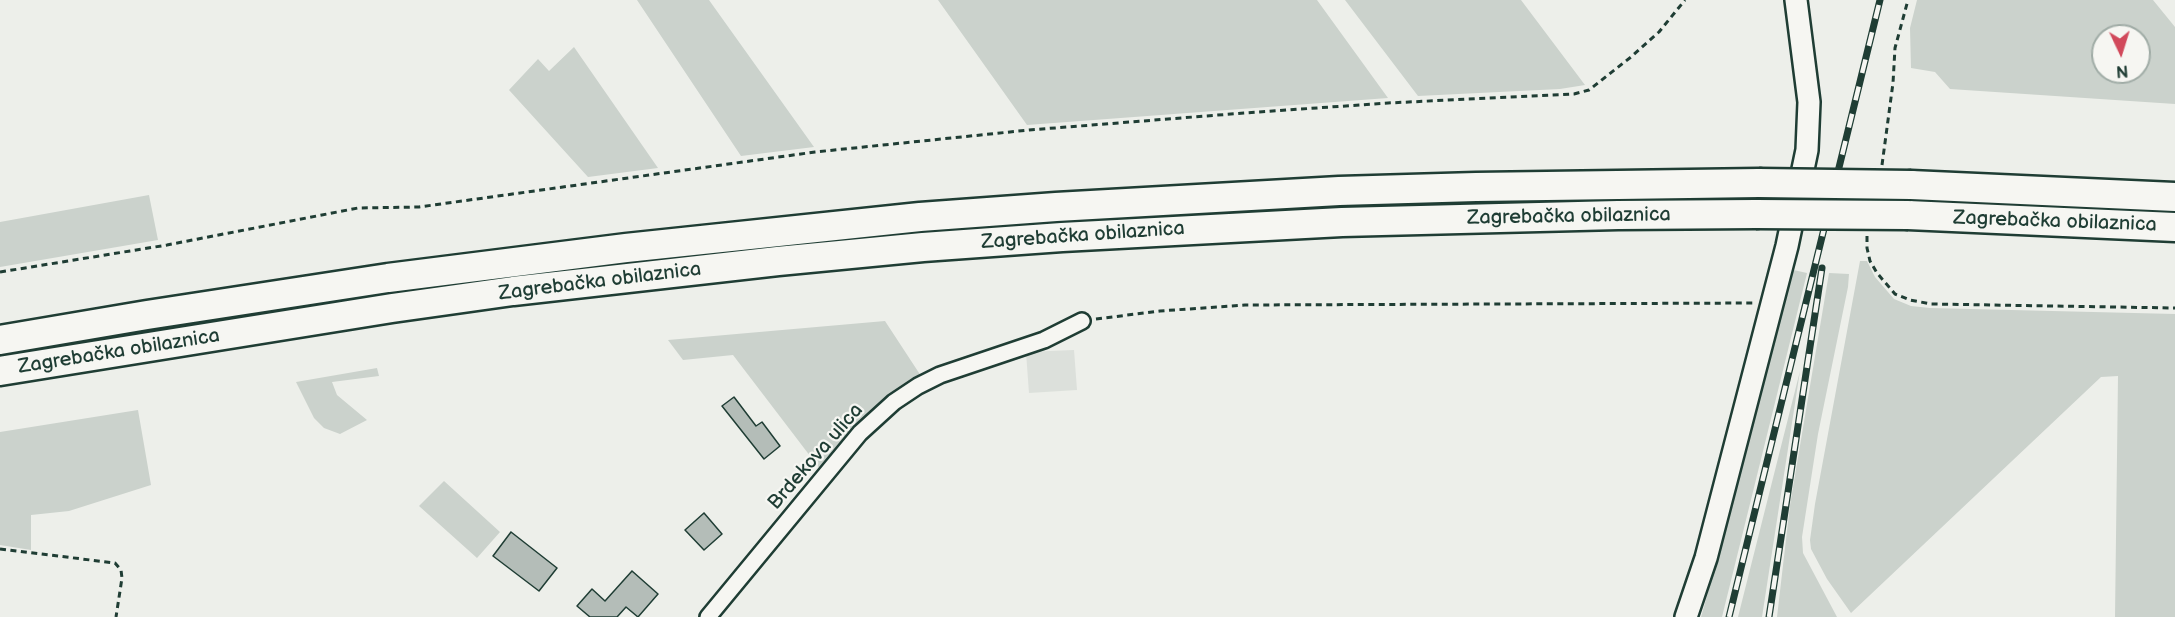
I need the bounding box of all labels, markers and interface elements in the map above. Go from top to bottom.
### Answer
north arrow [2091,24,2151,84]
text: N [2115,61,2129,80]
street label: Zagrebačka obilaznica [1467,203,1671,231]
street label: Zagrebačka obilaznica [1953,206,2157,238]
street label: Zagrebačka obilaznica [981,217,1185,255]
street label: Zagrebačka obilaznica [497,258,703,306]
street label: Zagrebačka obilaznica [17,324,221,380]
street label: Brdekova ulica [763,399,869,515]

